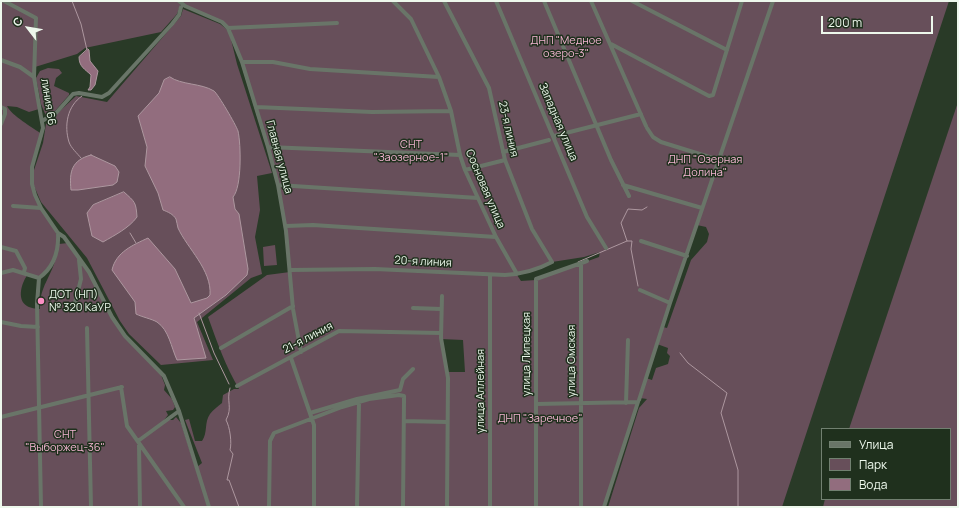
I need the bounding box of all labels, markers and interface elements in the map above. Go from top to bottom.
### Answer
north arrow [8,8,48,48]
scale bar [823,8,935,34]
text: С [9,14,26,29]
text: 200 m [828,14,862,31]
park label: ДНП "Медное озеро-3" [530,34,602,60]
street label: линия 66 [38,78,58,126]
street label: Западная улица [536,81,580,163]
street label: 23-я линия [495,100,521,158]
street label: Главная улица [263,119,295,195]
park label: СНТ "Заозерное-1" [374,138,448,164]
street label: Сосновая улица [462,147,508,231]
park label: ДНП "Озерная Долина" [668,153,742,179]
street label: 20-я линия [394,254,452,270]
place label: ДОТ (НП) № 320 КаУР [49,288,111,314]
marker: ДОТ (НП) № 320 КаУР [36,296,46,306]
street label: улица Липецкая [520,312,534,396]
street label: 21-я линия [281,319,335,357]
street label: улица Омская [565,325,579,397]
street label: улица Аллейная [474,349,488,433]
park label: ДНП "Заречное" [497,412,583,426]
park label: СНТ "Выборжец-36" [25,428,105,454]
legend [821,428,951,500]
text: Улица [859,436,893,453]
text: Парк [859,456,887,473]
text: Вода [859,476,887,493]

